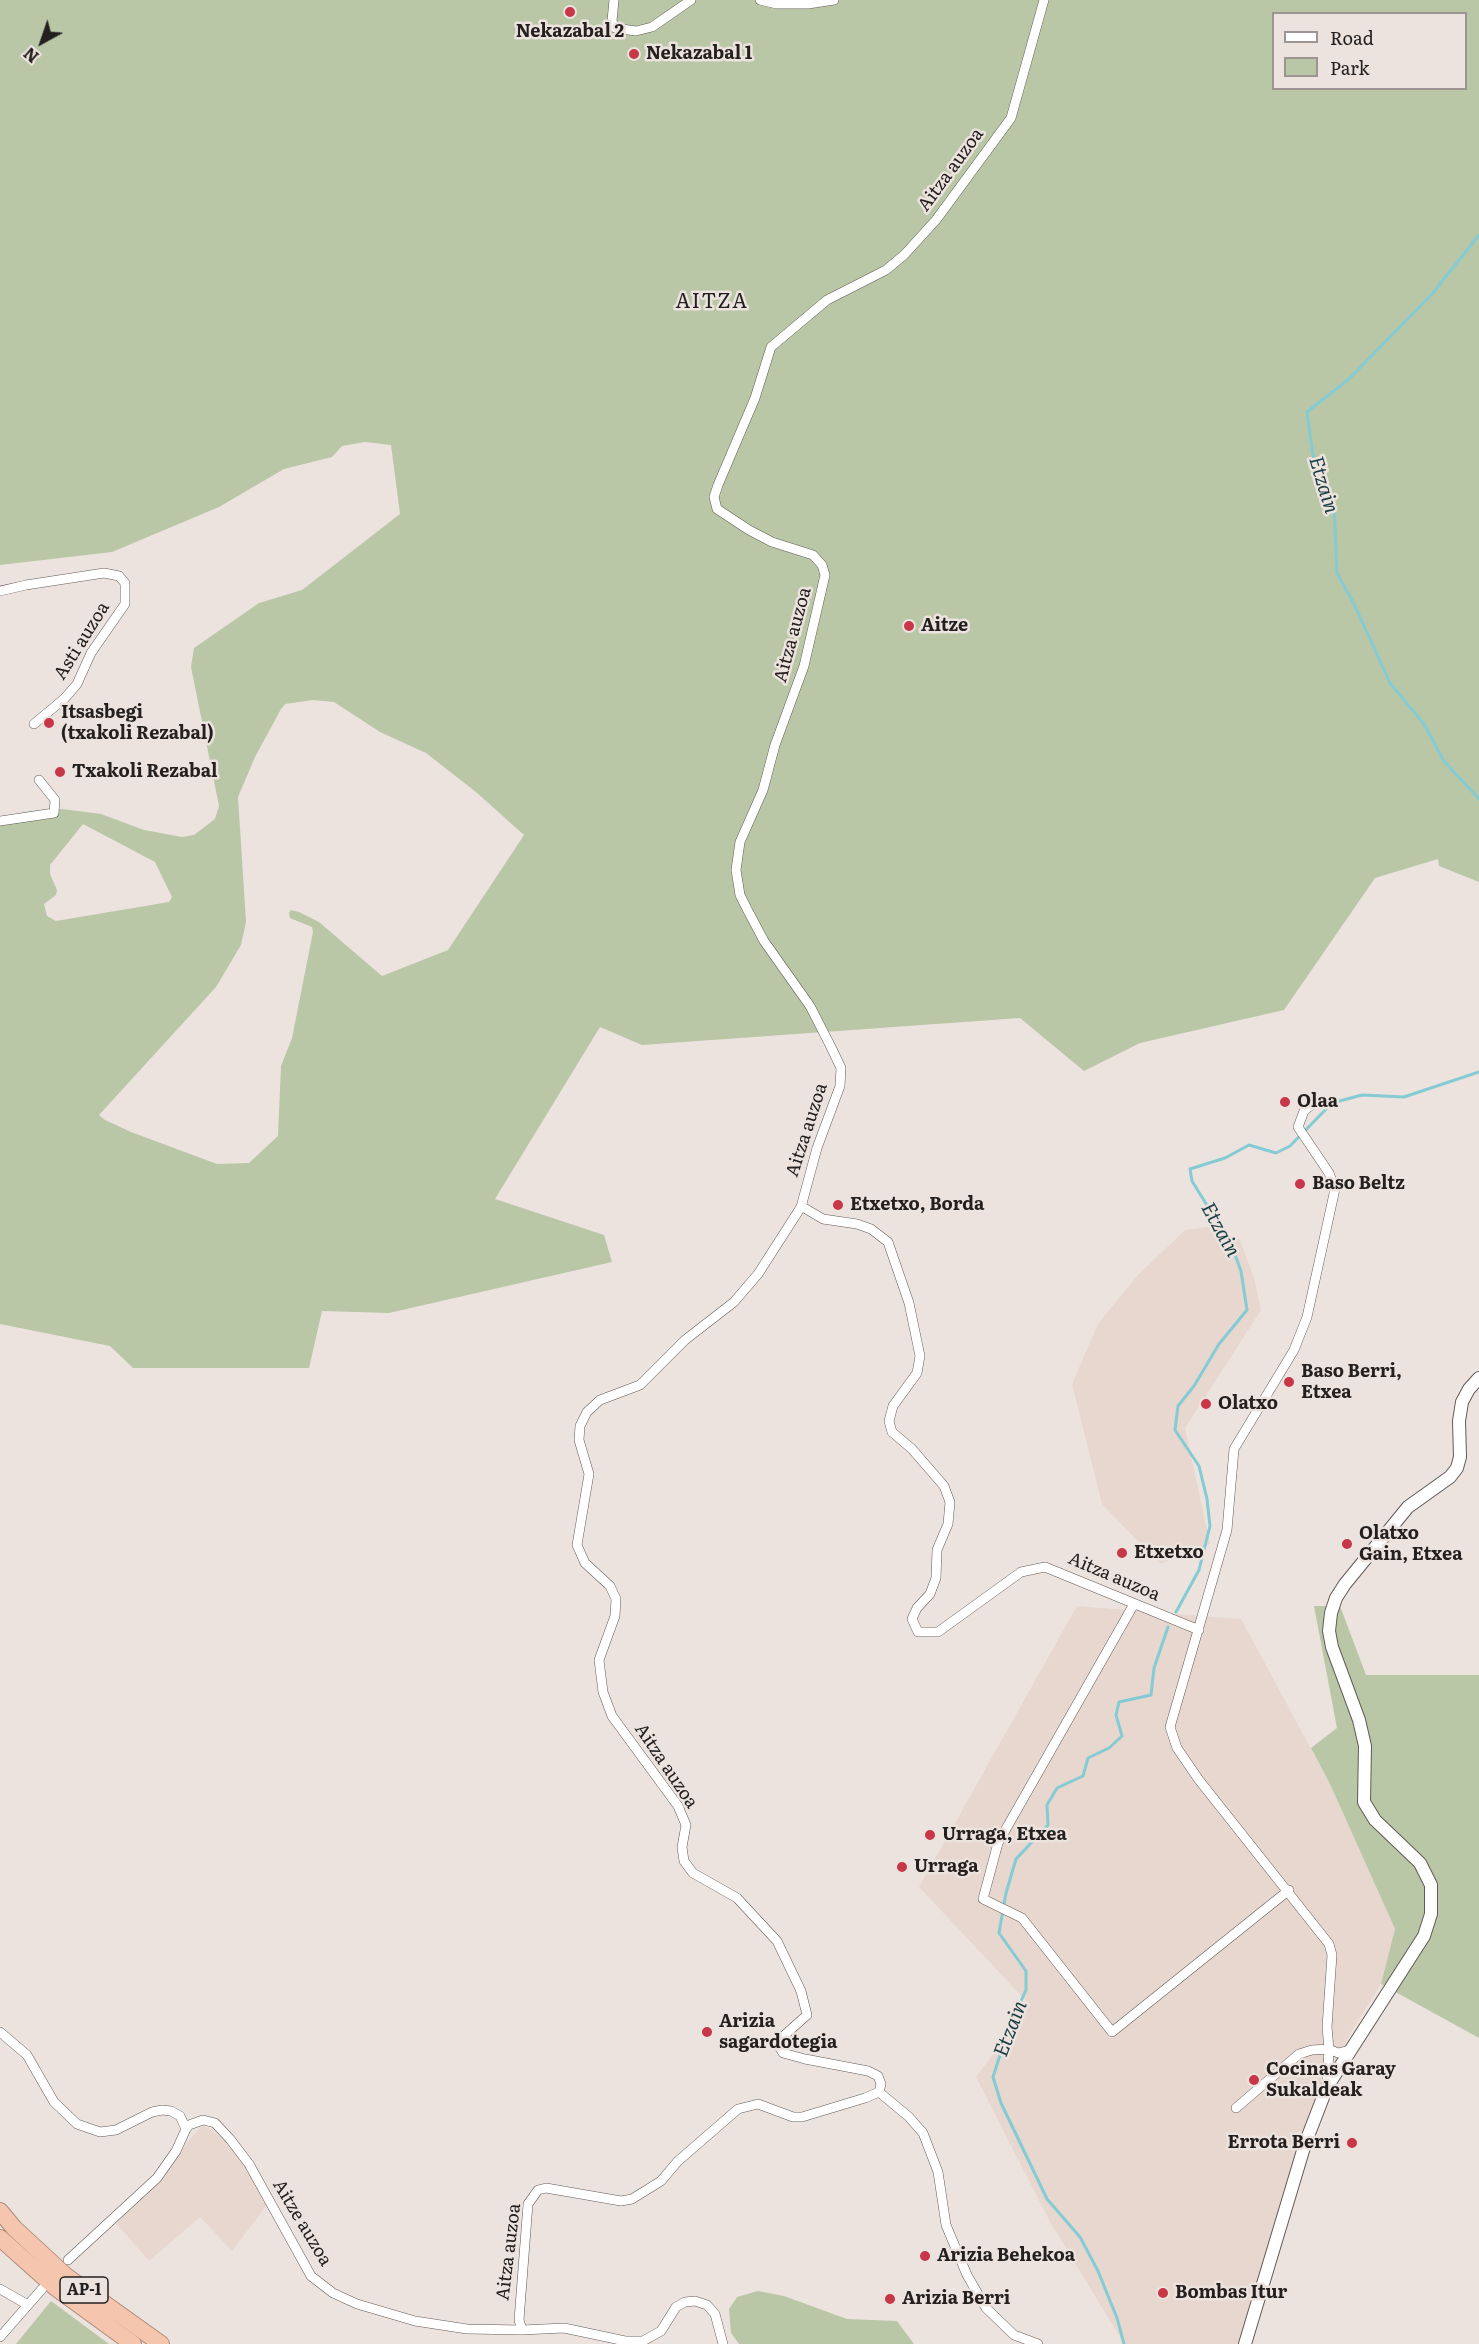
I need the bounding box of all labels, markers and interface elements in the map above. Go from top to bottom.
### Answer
marker: Nekazabal 2 [563,5,577,19]
north arrow [12,12,72,72]
legend [1272,12,1467,90]
place label: Nekazabal 2 [516,21,624,43]
text: Road [1330,24,1374,51]
text: N [18,42,43,69]
place label: Nekazabal 1 [646,43,752,65]
marker: Nekazabal 1 [627,47,641,61]
text: Park [1330,54,1369,81]
street label: Aitza auzoa [914,124,988,216]
district label: AITZA [676,290,748,314]
water label: Etzain [1303,454,1343,516]
street label: Aitza auzoa [770,585,816,685]
street label: Asti auzoa [50,598,114,684]
place label: Aitze [921,615,968,637]
marker: Aitze [902,619,916,633]
place label: Itsasbegi (txakoli Rezabal) [61,702,214,744]
marker: Itsasbegi (txakoli Rezabal) [42,716,56,730]
place label: Txakoli Rezabal [72,761,218,783]
marker: Txakoli Rezabal [53,765,67,779]
street label: Aitza auzoa [782,1080,832,1180]
place label: Olaa [1297,1091,1338,1113]
marker: Olaa [1278,1095,1292,1109]
place label: Baso Beltz [1312,1173,1405,1195]
marker: Baso Beltz [1293,1177,1307,1191]
place label: Etxetxo, Borda [850,1194,984,1216]
marker: Etxetxo, Borda [831,1198,845,1212]
water label: Etzain [1195,1199,1245,1261]
place label: Baso Berri, Etxea [1301,1361,1402,1404]
marker: Baso Berri, Etxea [1282,1375,1296,1389]
place label: Olatxo [1218,1393,1278,1415]
marker: Olatxo [1199,1397,1213,1411]
place label: Olatxo Gain, Etxea [1359,1523,1463,1565]
marker: Olatxo Gain, Etxea [1340,1537,1354,1551]
place label: Etxetxo [1134,1542,1204,1564]
marker: Etxetxo [1115,1546,1129,1560]
street label: Aitza auzoa [1065,1548,1163,1606]
street label: Aitza auzoa [630,1719,702,1813]
place label: Urraga, Etxea [942,1824,1067,1846]
marker: Urraga, Etxea [923,1828,937,1842]
place label: Urraga [914,1856,979,1878]
marker: Urraga [895,1860,909,1874]
water label: Etzain [989,1998,1033,2060]
place label: Arizia sagardotegia [719,2011,837,2054]
marker: Arizia sagardotegia [700,2025,714,2039]
place label: Cocinas Garay Sukaldeak [1266,2059,1396,2102]
marker: Cocinas Garay Sukaldeak [1247,2073,1261,2087]
place label: Errota Berri [1227,2132,1340,2154]
marker: Errota Berri [1345,2136,1359,2150]
street label: Aitze auzoa [268,2176,336,2270]
street label: Aitza auzoa [492,2202,526,2302]
place label: Arizia Behekoa [937,2245,1075,2267]
marker: Arizia Behekoa [918,2249,932,2263]
road number: AP-1 [60,2277,108,2303]
place label: Bombas Itur [1175,2282,1287,2304]
marker: Bombas Itur [1156,2286,1170,2300]
place label: Arizia Berri [902,2288,1010,2310]
marker: Arizia Berri [883,2292,897,2306]

